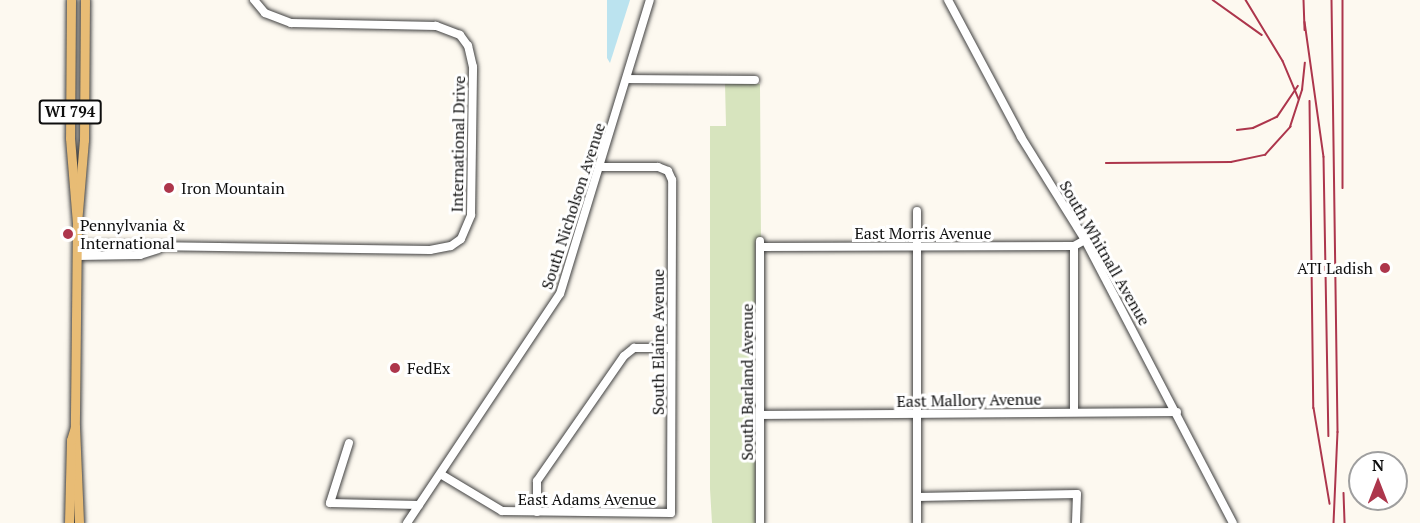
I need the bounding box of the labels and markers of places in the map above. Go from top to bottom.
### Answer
place label: Iron Mountain [181,178,285,198]
marker: Iron Mountain [162,181,176,195]
place label: Pennylvania & International [80,215,185,253]
marker: Pennylvania & International [61,227,75,241]
place label: ATI Ladish [1297,258,1373,278]
marker: ATI Ladish [1378,261,1392,275]
place label: FedEx [407,358,450,378]
marker: FedEx [388,361,402,375]

